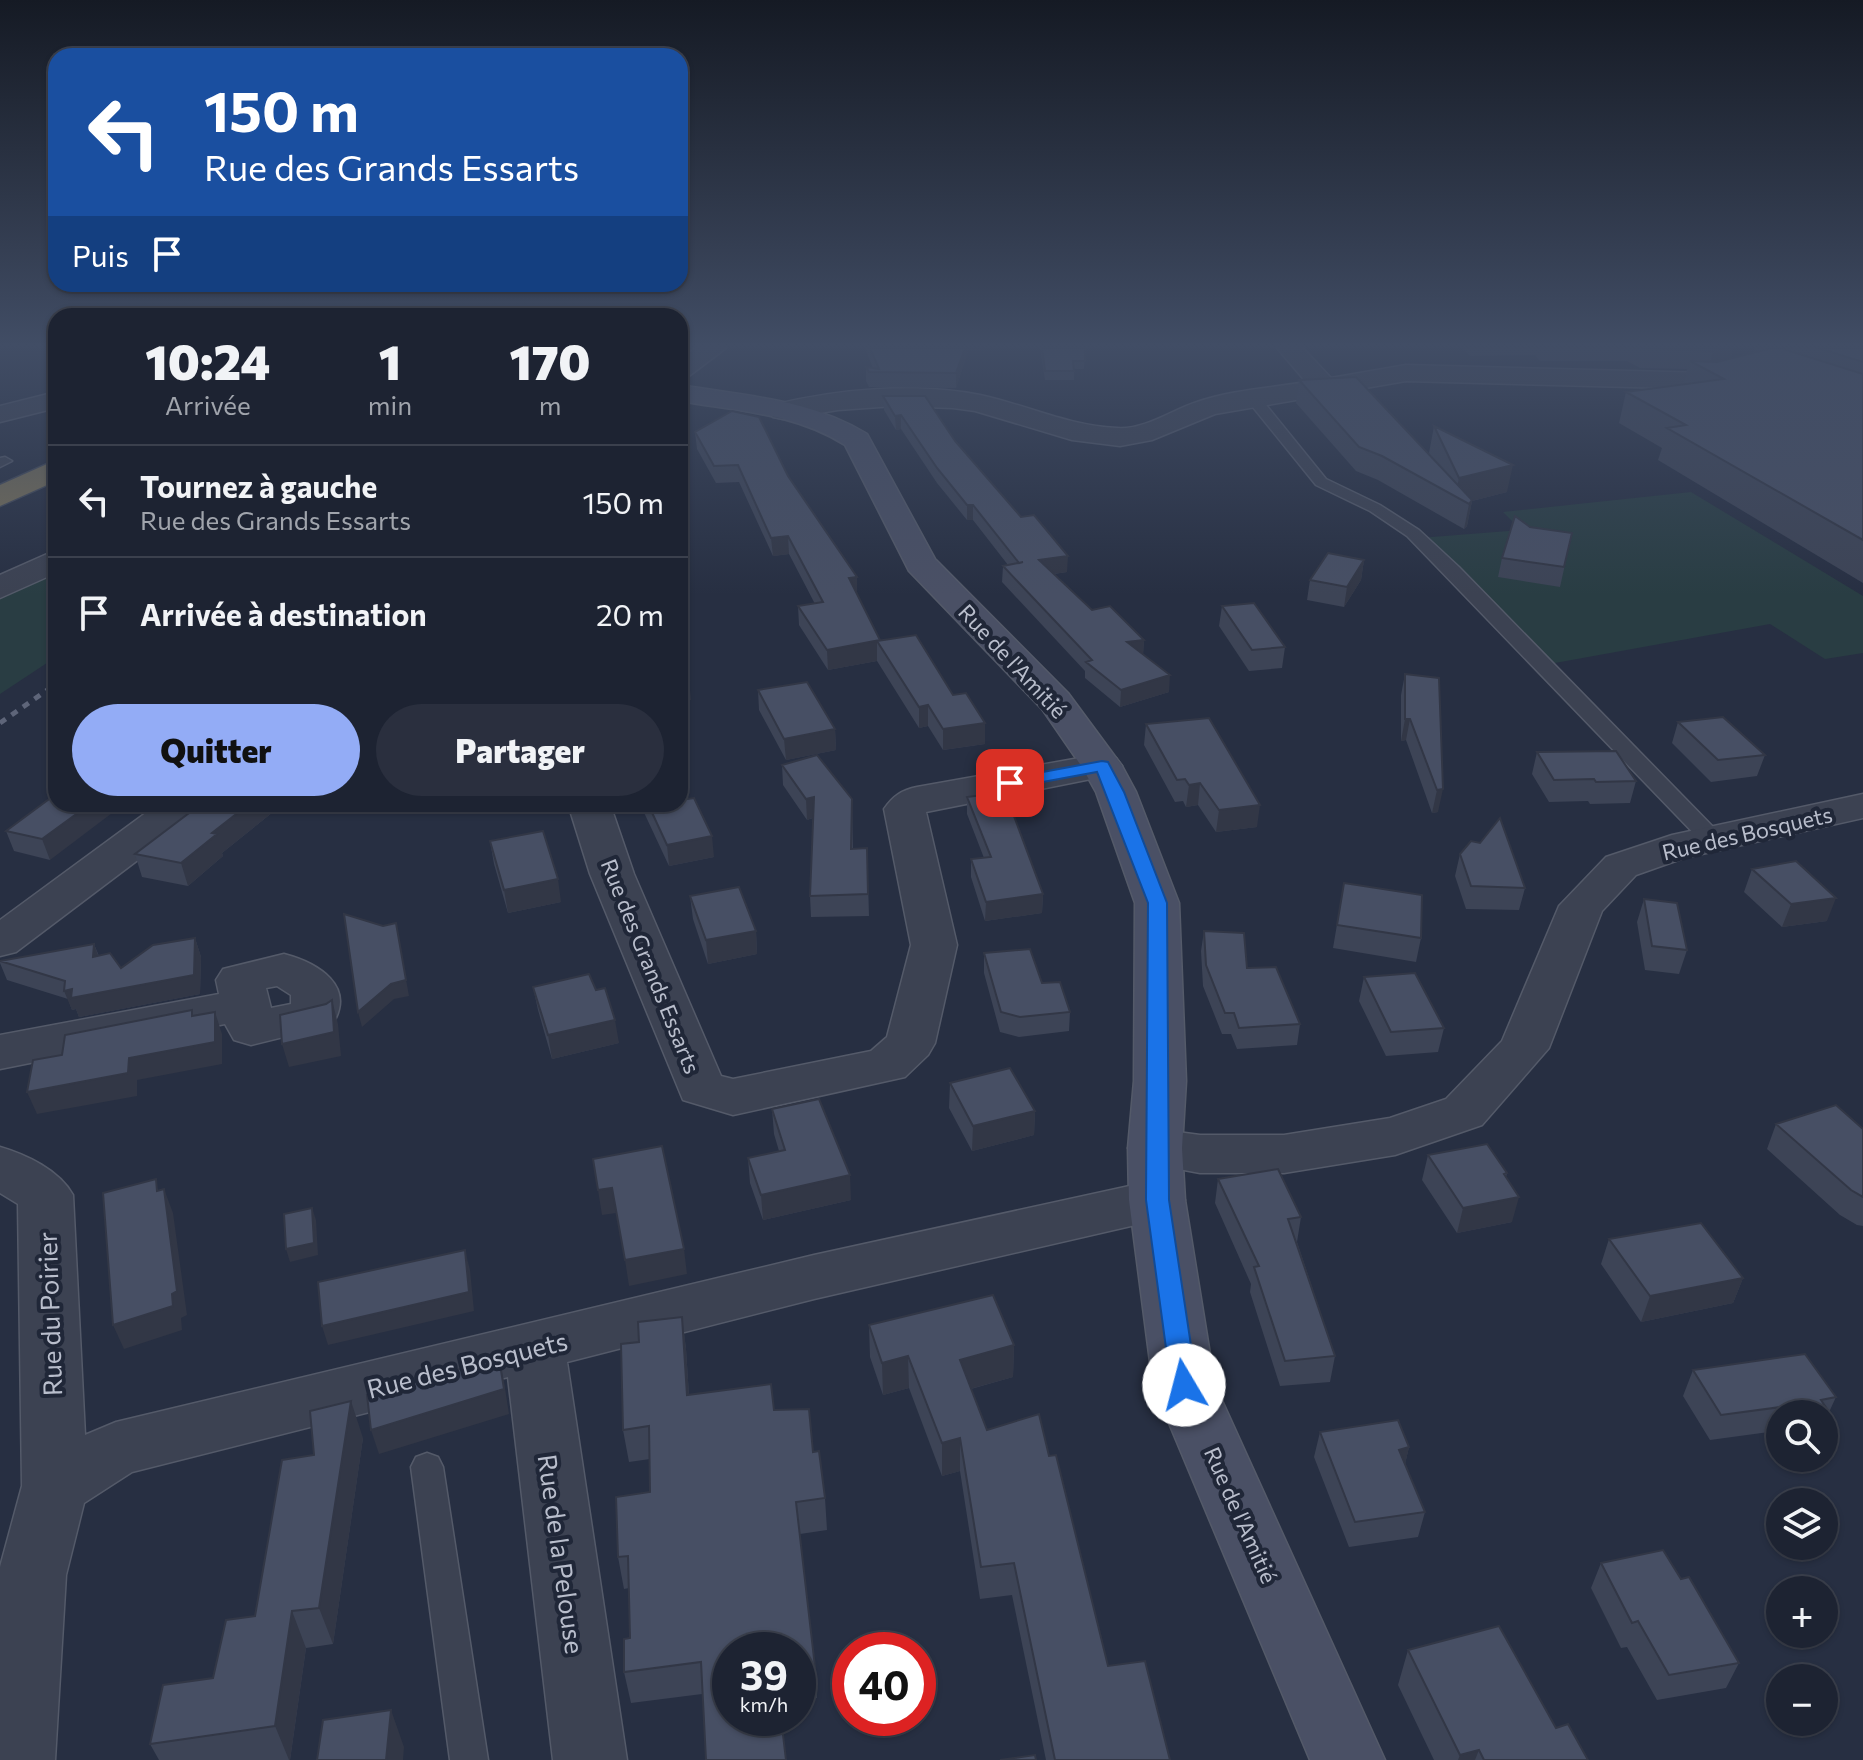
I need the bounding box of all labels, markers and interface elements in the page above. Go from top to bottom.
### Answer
text: 150 m [204,75,359,144]
icon: left [72,80,176,184]
text: Rue des Grands Essarts [204,144,579,188]
icon: arrive [145,232,189,276]
text: Puis [72,236,129,273]
text: 10:24 [145,331,270,390]
text: 1 [379,331,401,390]
text: 170 [509,331,591,390]
text: Arrivée [165,389,251,420]
text: min [368,389,412,420]
text: m [539,389,561,420]
text: Tournez à gauche [140,467,377,504]
icon: left [72,479,116,523]
text: 150 m [582,483,664,520]
text: Rue des Grands Essarts [140,504,411,535]
icon: arrive [72,591,116,635]
text: Arrivée à destination [140,595,427,632]
text: 20 m [596,595,664,632]
street label: Rue de l'Amitié [953,598,1073,724]
button: Quitter [72,704,360,796]
button: Partager [376,704,664,796]
pin [976,749,1044,817]
icon: arrive [988,761,1032,805]
street label: Rue des Bosquets [1659,800,1835,866]
street label: Rue des Grands Essarts [596,855,706,1077]
street label: Rue du Poirier [31,1231,67,1397]
street label: Rue des Bosquets [363,1324,571,1404]
position arrow [1142,1343,1226,1427]
map controls [1766,1400,1838,1736]
button: search [1766,1400,1838,1472]
street label: Rue de l'Amitié [1199,1443,1283,1587]
street label: Rue de la Pelouse [533,1452,591,1656]
button: layers [1766,1488,1838,1560]
button: + [1766,1576,1838,1648]
speed limit sign: 40 [832,1632,936,1736]
text: 39 [740,1649,788,1698]
button: − [1766,1664,1838,1736]
text: km/h [740,1692,788,1716]

